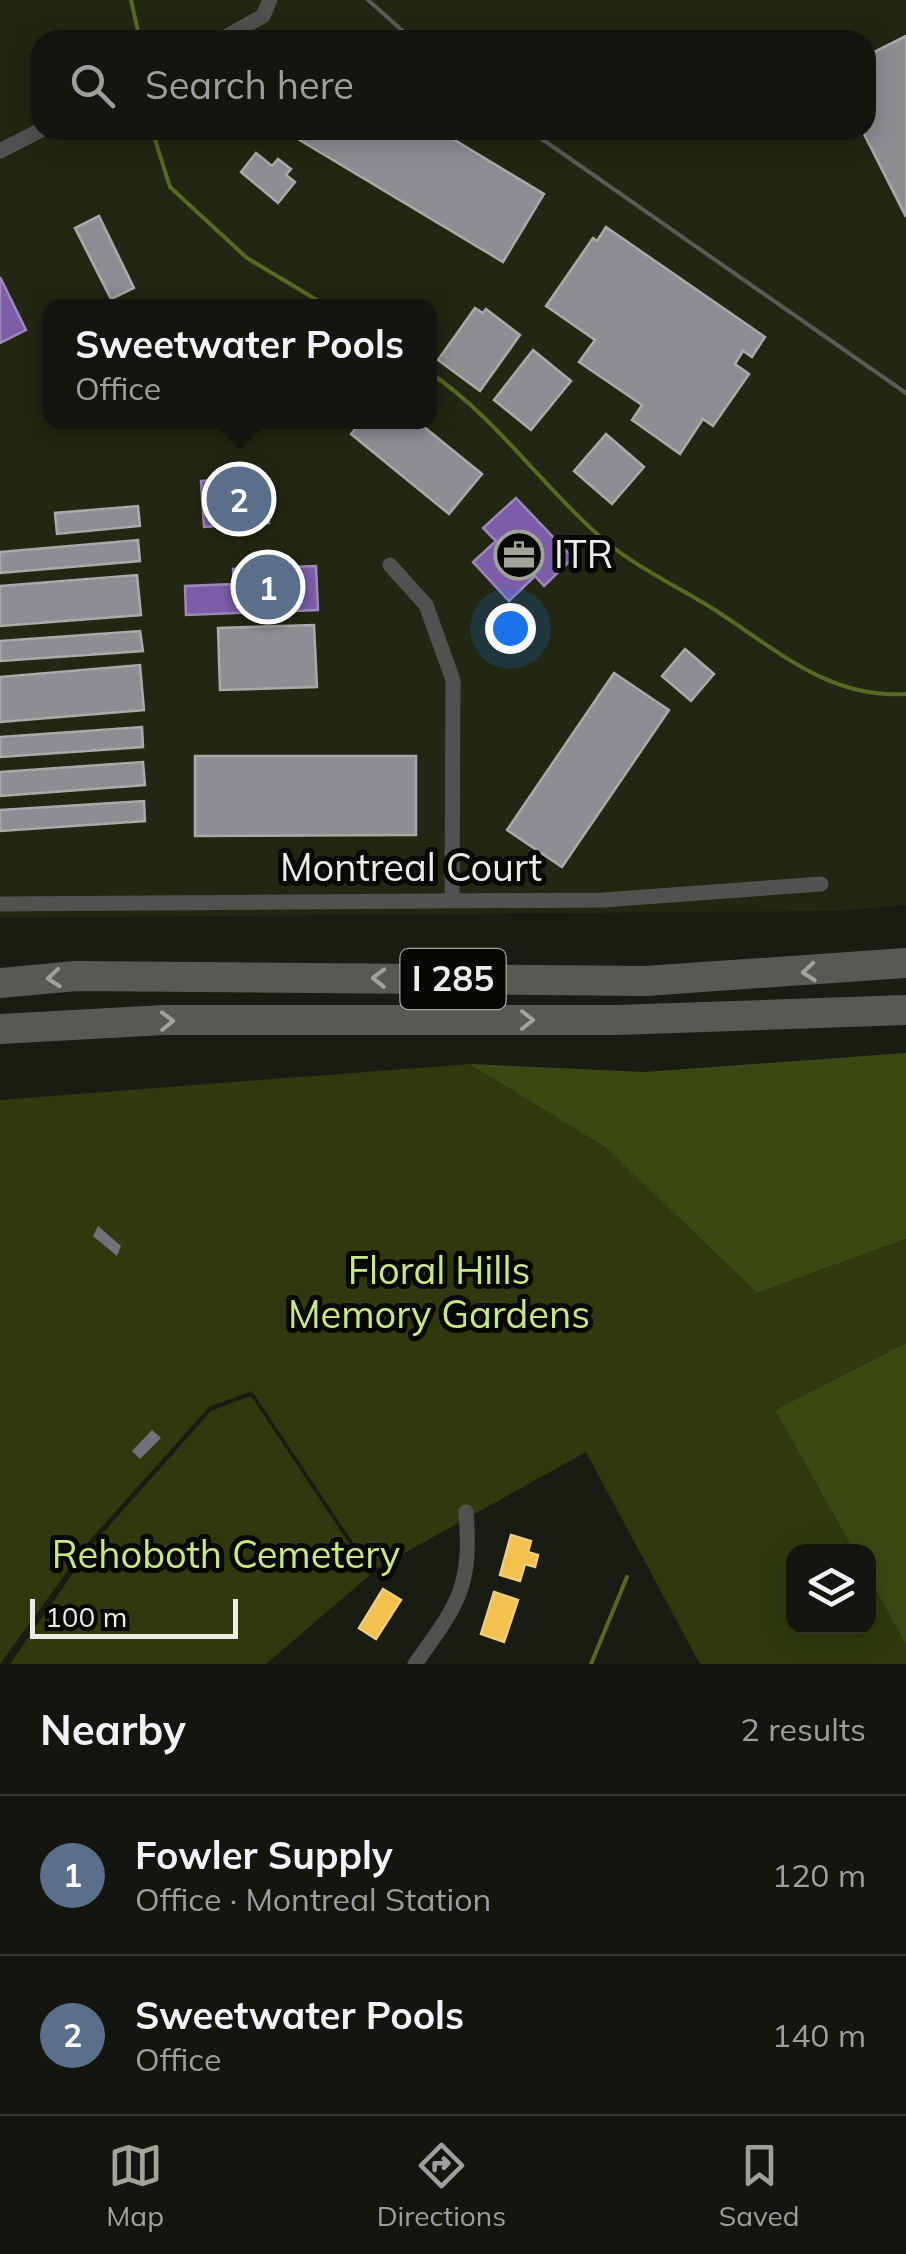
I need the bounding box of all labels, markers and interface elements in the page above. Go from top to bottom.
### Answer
search box [30,30,876,140]
icon: search [65,58,120,113]
text: Search here [145,61,354,109]
popup [42,299,437,429]
text: Sweetwater Pools [75,320,404,368]
text: Office [75,368,161,408]
pin: 2 [206,462,272,536]
office icon: ITR [493,529,545,581]
place label: ITR [554,530,613,578]
pin: 1 [236,550,300,624]
your location [485,603,536,654]
street label: Montreal Court [280,843,542,891]
road number: I 285 [400,949,506,1009]
one-way arrow [800,960,816,982]
one-way arrow [46,967,62,988]
one-way arrow [371,967,386,989]
one-way arrow [520,1009,536,1031]
one-way arrow [160,1010,176,1031]
park label: Floral Hills Memory Gardens [288,1246,590,1338]
park label: Rehoboth Cemetery [52,1530,400,1578]
map controls [786,1544,876,1634]
button: layers [786,1544,876,1634]
scale bar [30,1594,238,1638]
text: 100 m [45,1599,127,1634]
text: Nearby [40,1703,186,1756]
text: 2 results [741,1709,866,1749]
text: Fowler Supply [135,1831,393,1879]
text: 1 [63,1855,82,1895]
text: 120 m [772,1855,866,1895]
text: Office · Montreal Station [135,1879,491,1919]
text: Sweetwater Pools [135,1991,464,2039]
text: 2 [63,2015,82,2055]
text: 140 m [772,2015,866,2055]
text: Office [135,2039,221,2079]
tab: Map [106,2138,164,2233]
tab: Directions [377,2138,506,2233]
tab: Saved [719,2138,800,2233]

